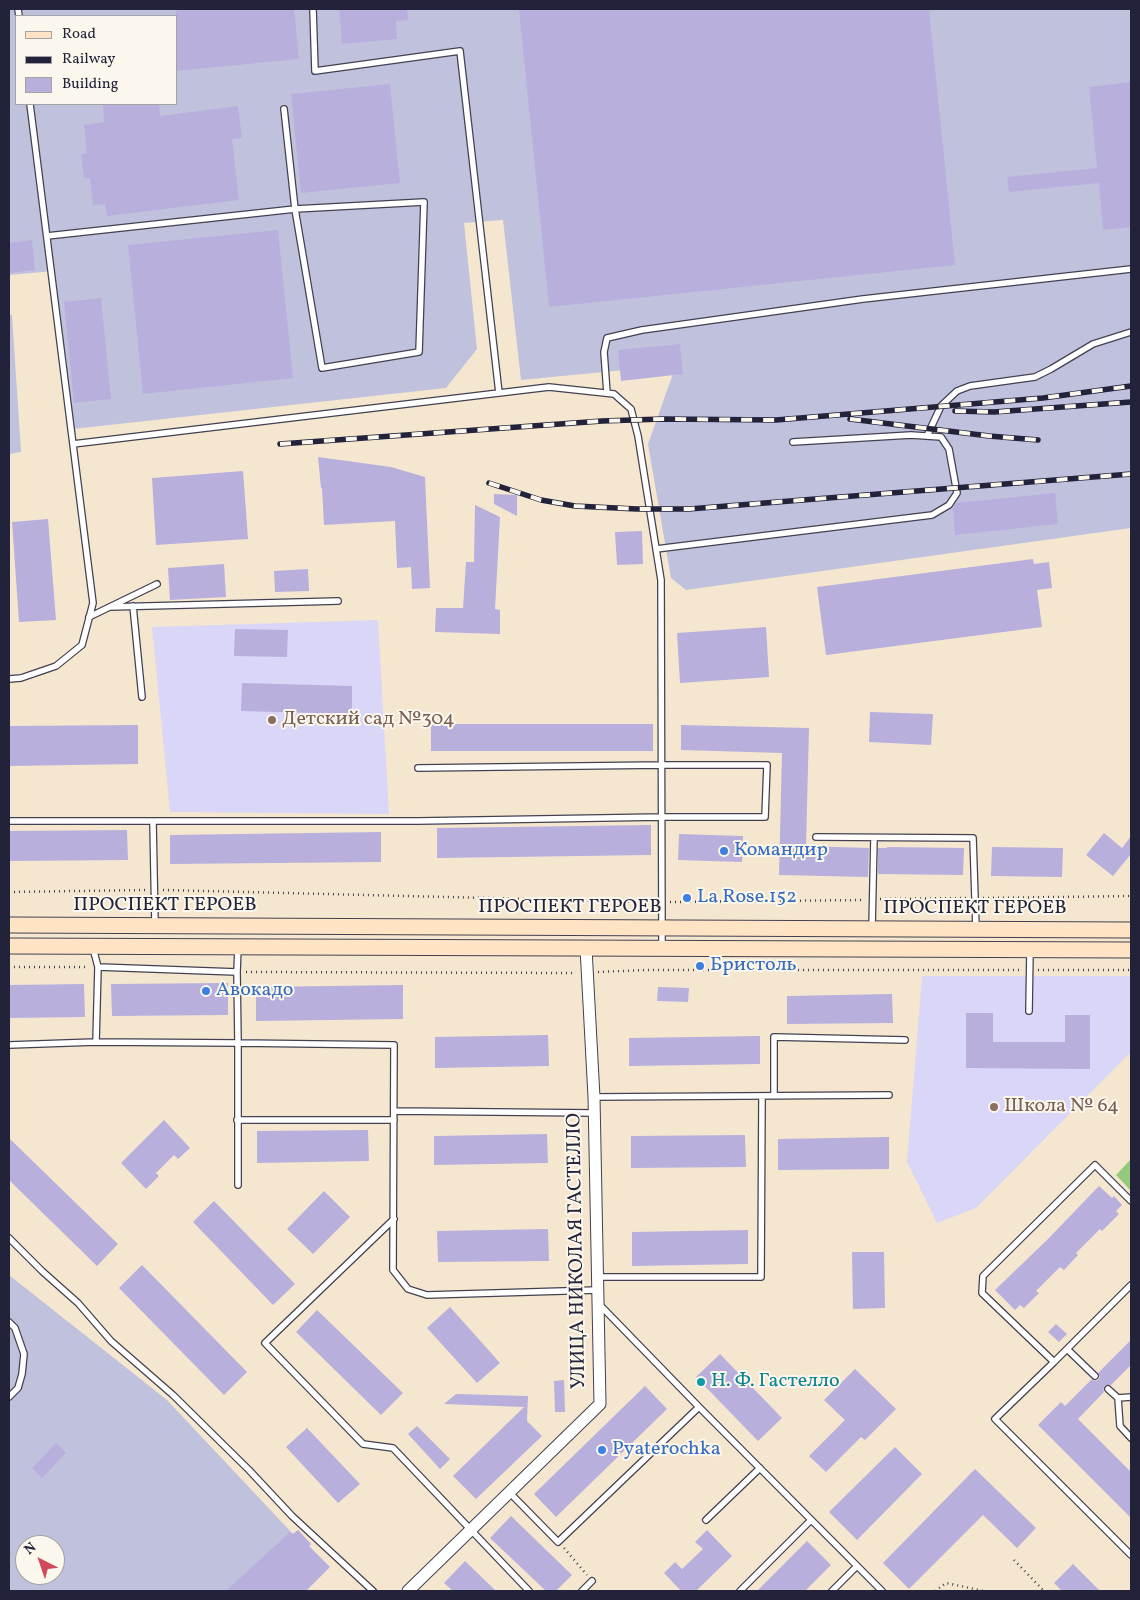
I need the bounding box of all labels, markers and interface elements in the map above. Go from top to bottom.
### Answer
legend [15,15,178,105]
text: Road [62,24,96,45]
text: Railway [62,49,115,70]
text: Building [62,74,118,95]
place label: Детский сад №304 [282,708,455,732]
marker: Детский сад №304 [266,714,278,726]
place label: Командир [734,839,828,863]
marker: Командир [718,845,730,857]
place label: La Rose.152 [697,886,797,910]
marker: La Rose.152 [681,892,693,904]
street label: ПРОСПЕКТ ГЕРОЕВ [73,894,257,918]
street label: ПРОСПЕКТ ГЕРОЕВ [478,896,662,920]
street label: ПРОСПЕКТ ГЕРОЕВ [883,897,1067,921]
place label: Бристоль [710,954,797,978]
marker: Бристоль [694,960,706,972]
place label: Авокадо [216,979,293,1003]
marker: Авокадо [200,985,212,997]
place label: Школа № 64 [1004,1095,1119,1119]
marker: Школа № 64 [988,1101,1000,1113]
street label: УЛИЦА НИКОЛАЯ ГАСТЕЛЛО [564,1113,592,1389]
place label: Н. Ф. Гастелло [711,1370,840,1394]
marker: Н. Ф. Гастелло [695,1376,707,1388]
place label: Pyaterochka [612,1438,721,1462]
marker: Pyaterochka [596,1444,608,1456]
north arrow [15,1535,65,1585]
text: N [20,1539,41,1560]

